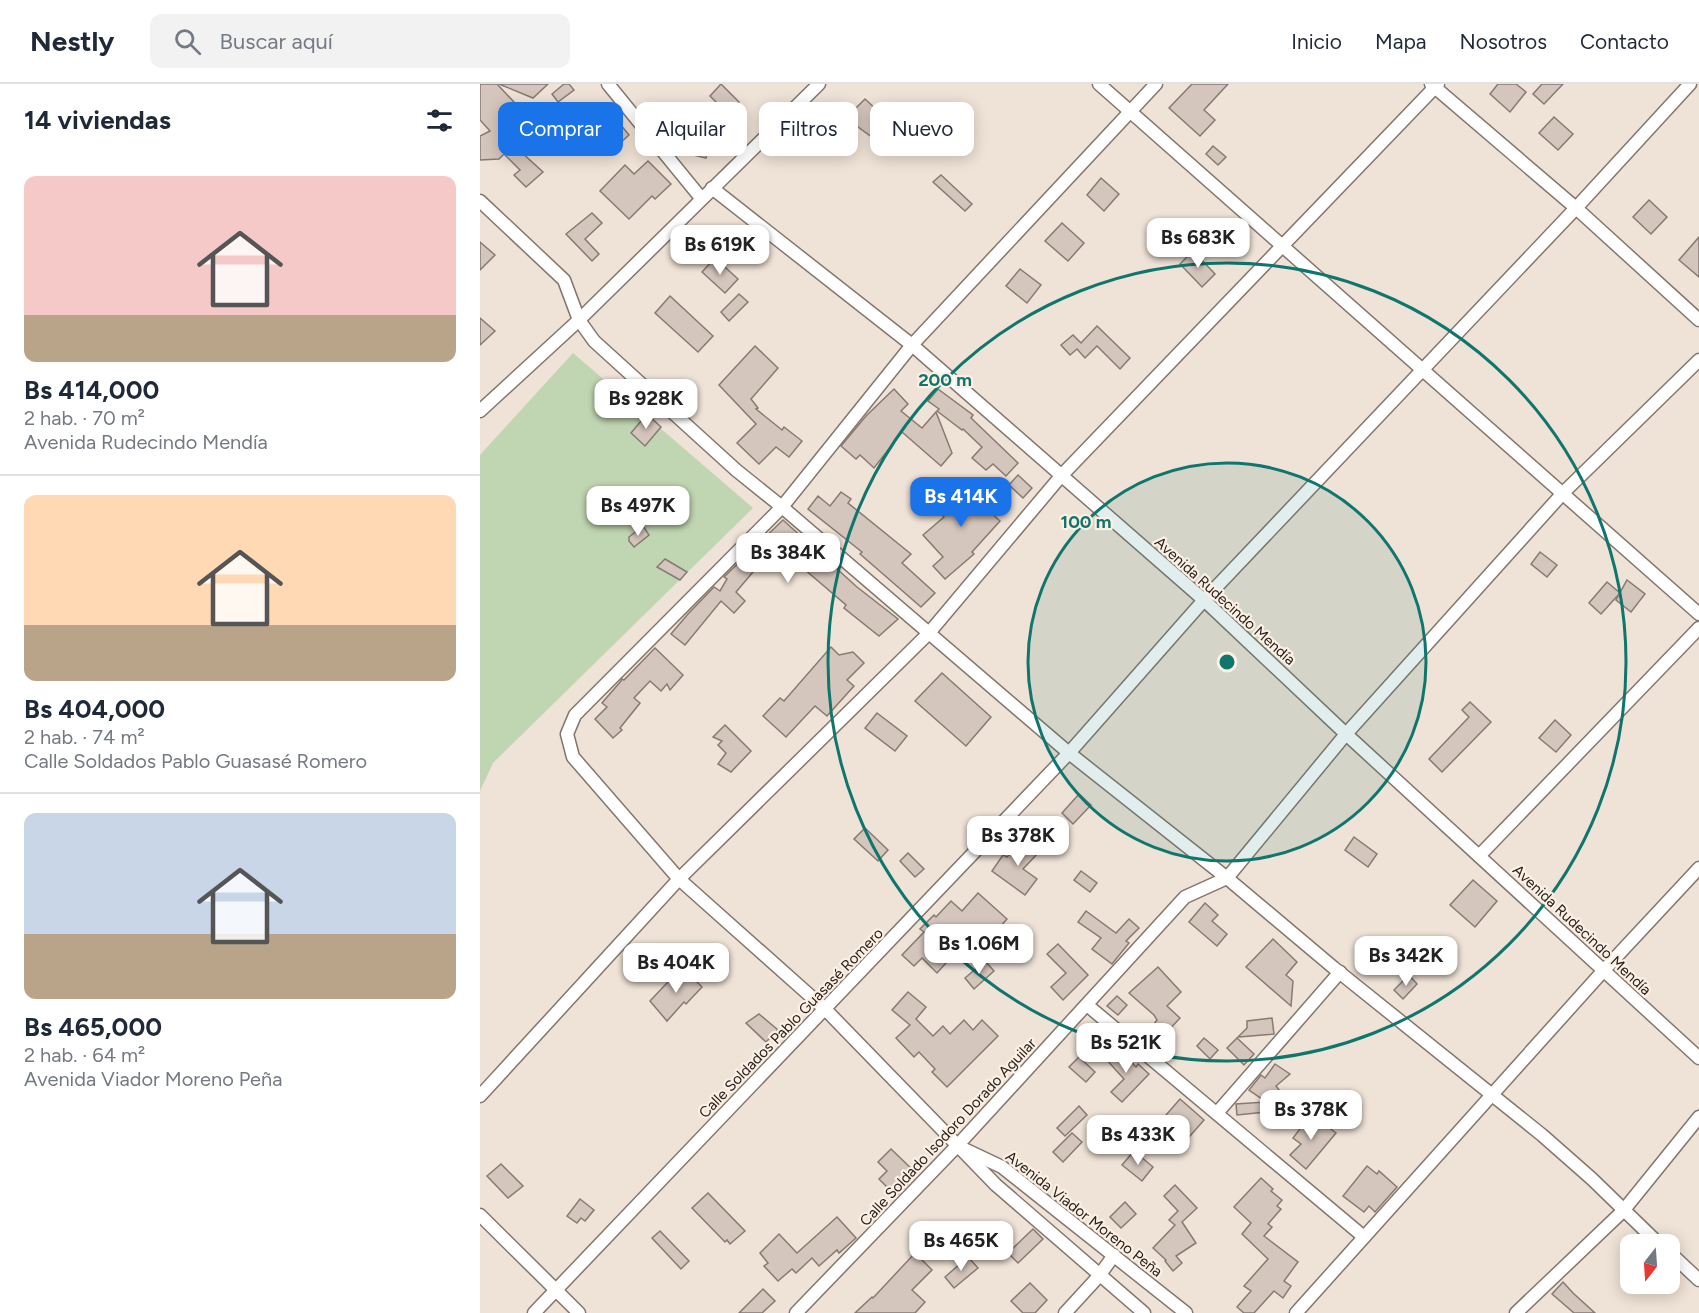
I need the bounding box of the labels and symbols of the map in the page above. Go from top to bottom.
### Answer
pin: Bs 683K [1143,218,1253,269]
pin: Bs 619K [665,225,775,276]
text: 200 m [918,369,972,391]
pin: Bs 928K [591,379,701,430]
pin: Bs 414K [906,477,1016,528]
pin: Bs 497K [583,486,693,537]
text: 100 m [1061,511,1111,533]
pin: Bs 384K [733,533,843,584]
street label: Avenida Rudecindo Mendía [1151,533,1299,669]
centre of rings [1217,652,1237,672]
pin: Bs 378K [963,816,1073,867]
street label: Avenida Rudecindo Mendía [1509,861,1655,999]
street label: Calle Soldados Pablo Guasasé Romero [695,924,887,1122]
pin: Bs 1.06M [917,924,1041,975]
pin: Bs 342K [1351,936,1461,987]
pin: Bs 404K [621,943,731,994]
pin: Bs 521K [1071,1023,1181,1074]
street label: Calle Soldado Isodoro Dorado Aguilar [856,1034,1040,1230]
pin: Bs 378K [1256,1090,1366,1141]
pin: Bs 433K [1083,1115,1193,1166]
street label: Avenida Viador Moreno Peña [1002,1147,1166,1281]
pin: Bs 465K [906,1221,1016,1272]
north arrow [1620,1234,1680,1294]

